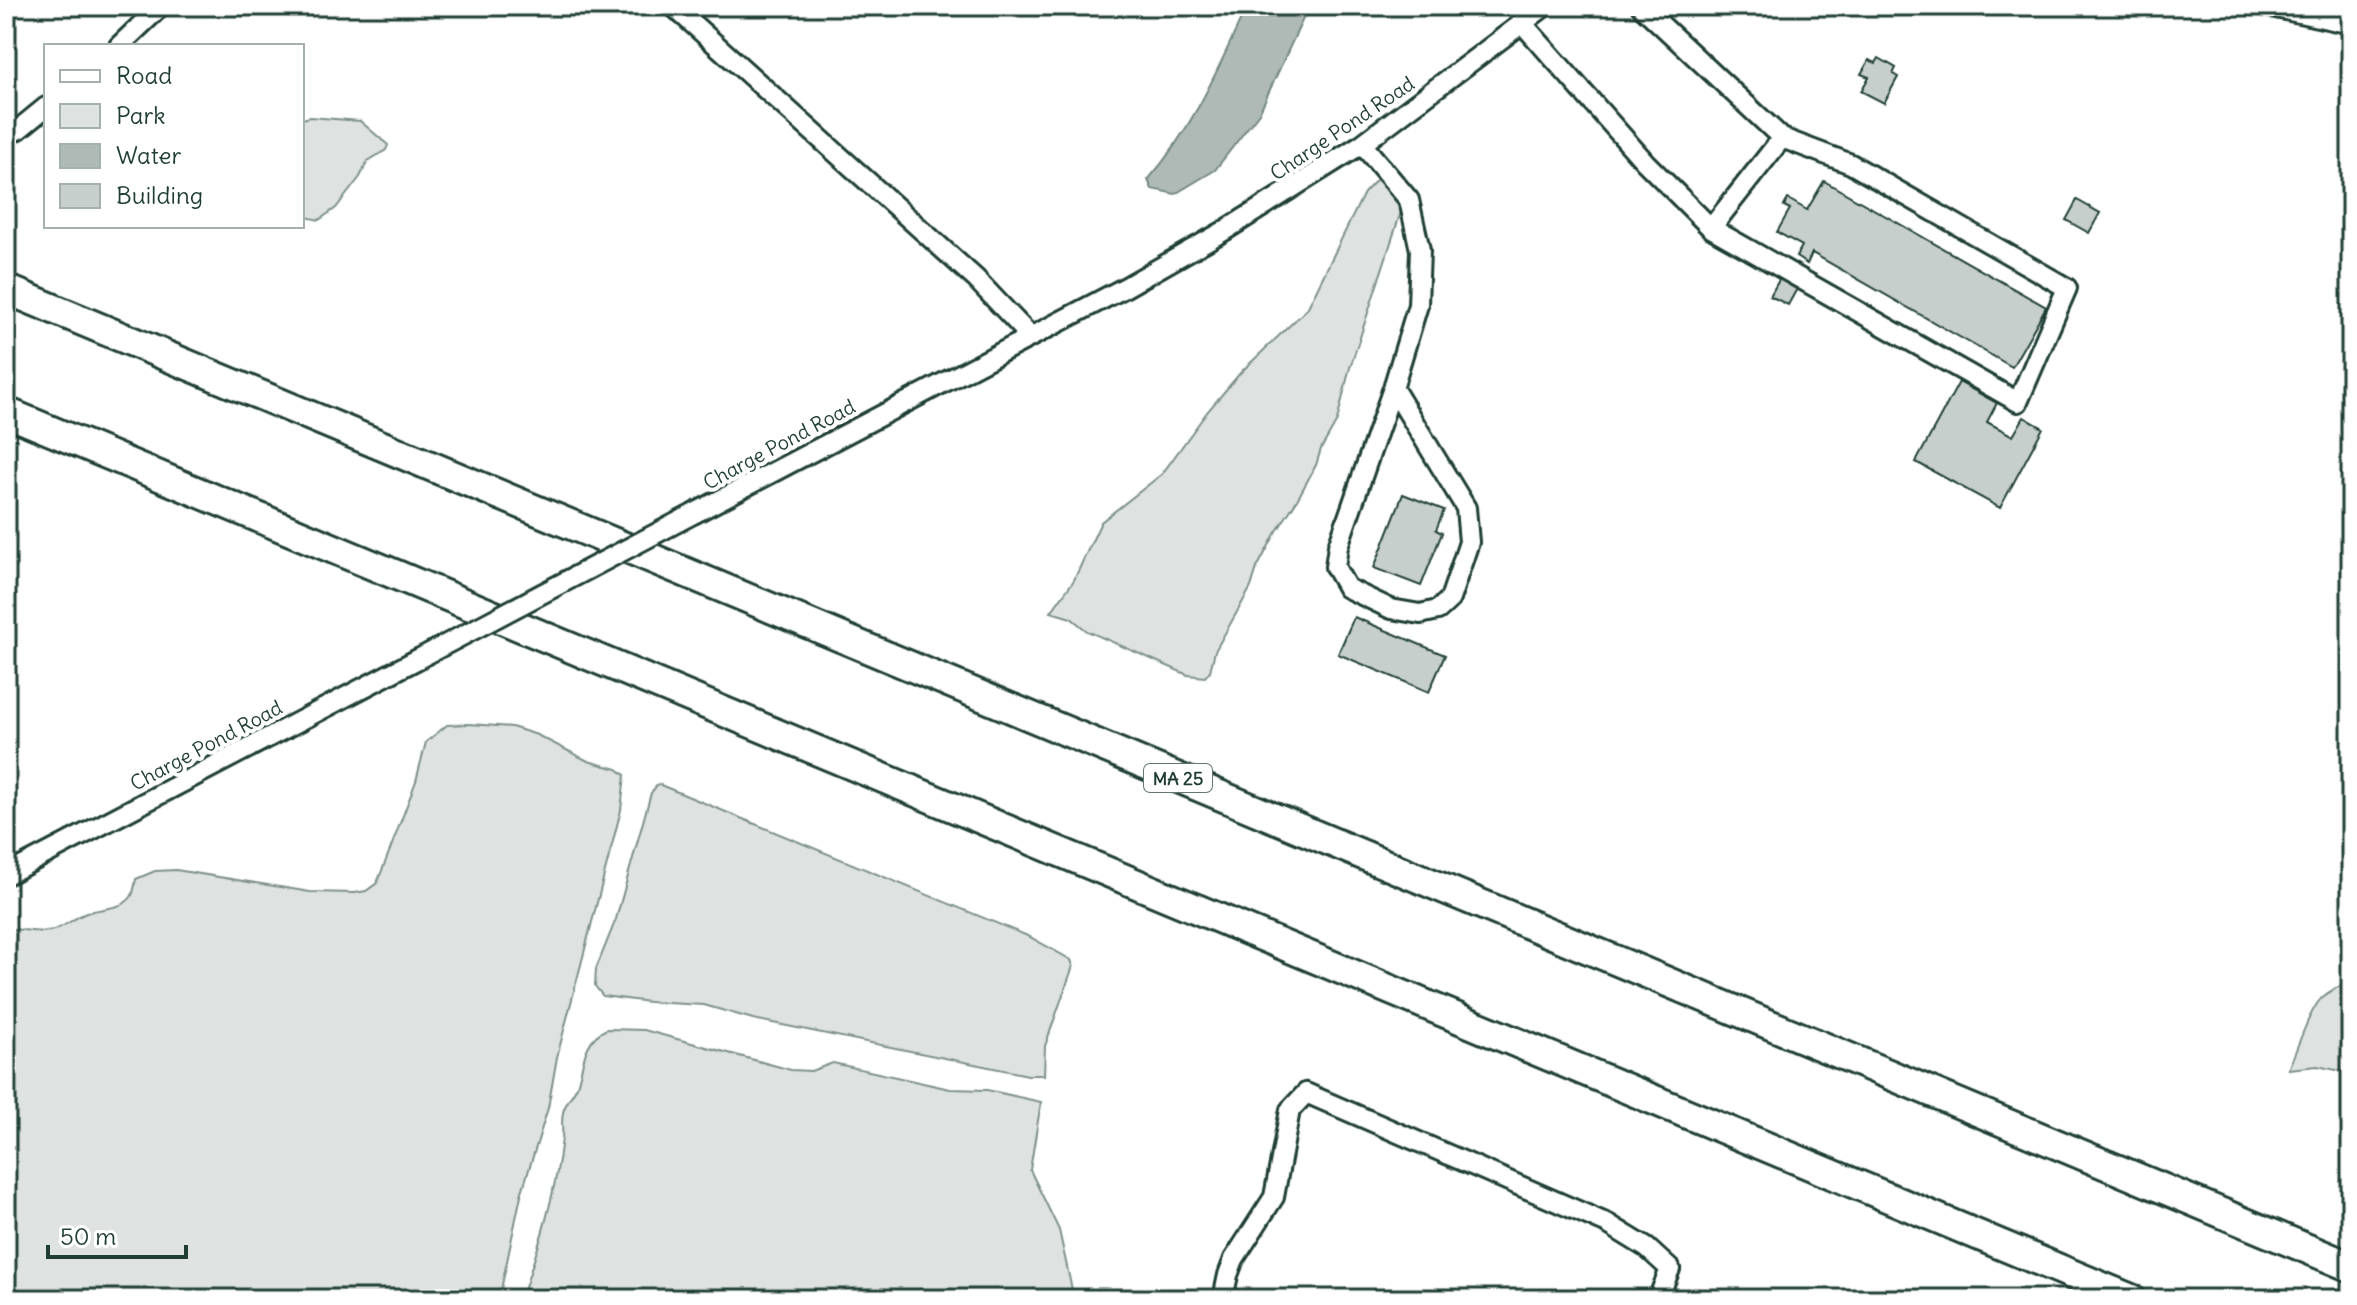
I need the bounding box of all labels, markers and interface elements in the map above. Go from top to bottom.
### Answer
legend [44,44,304,228]
text: Road [116,60,172,90]
street label: Charge Pond Road [1265,70,1419,186]
text: Park [116,100,166,130]
text: Water [116,140,181,170]
text: Building [116,180,203,210]
street label: Charge Pond Road [699,393,860,495]
street label: Charge Pond Road [126,694,287,796]
road number: MA 25 [1144,764,1212,792]
scale bar [48,1209,186,1259]
text: 50 m [60,1221,116,1251]

